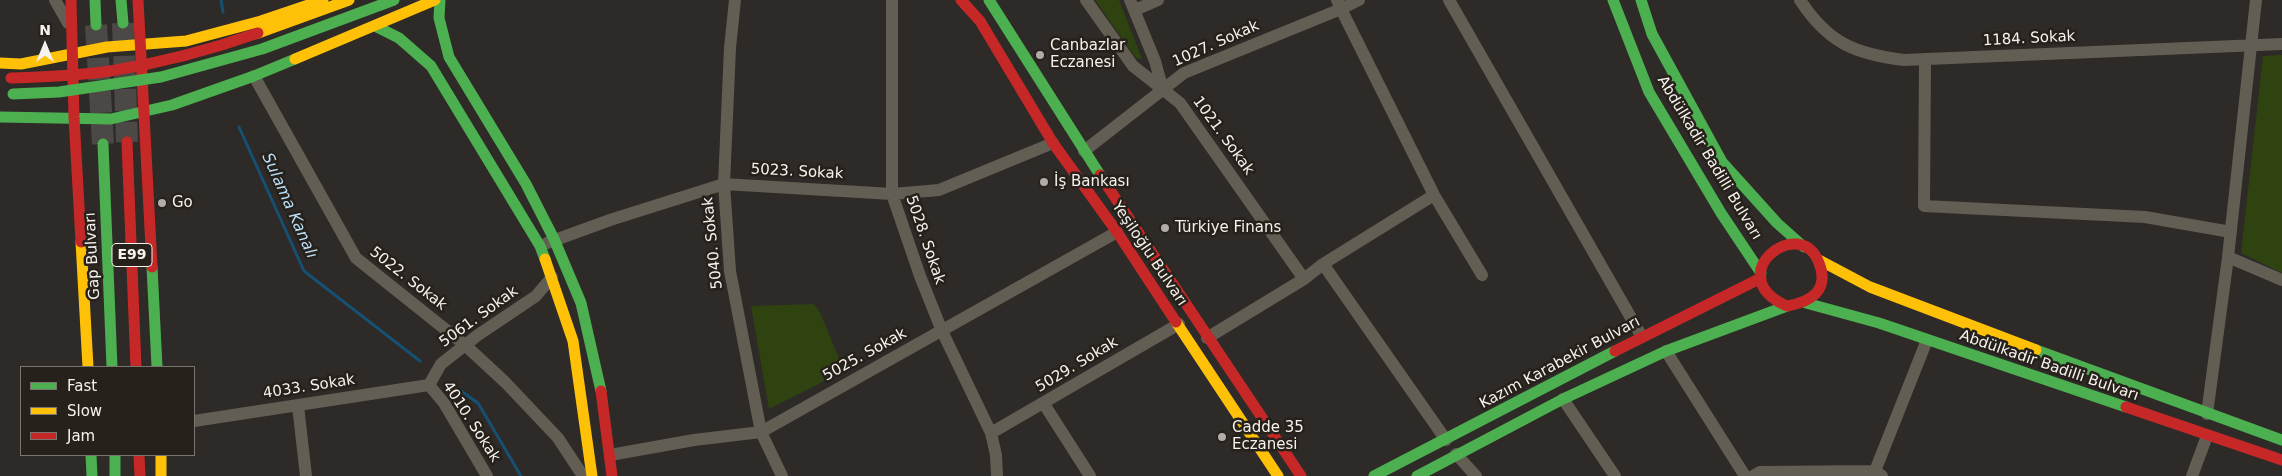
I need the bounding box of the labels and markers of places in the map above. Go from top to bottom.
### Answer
place label: Canbazlar Eczanesi [1050,37,1125,72]
marker: Canbazlar Eczanesi [1034,49,1046,61]
place label: İş Bankası [1054,173,1130,191]
marker: İş Bankası [1038,176,1050,188]
place label: Go [172,194,193,212]
marker: Go [156,197,168,209]
place label: Türkiye Finans [1175,219,1281,237]
marker: Türkiye Finans [1159,222,1171,234]
place label: Cadde 35 Eczanesi [1232,419,1304,454]
marker: Cadde 35 Eczanesi [1216,431,1228,443]

